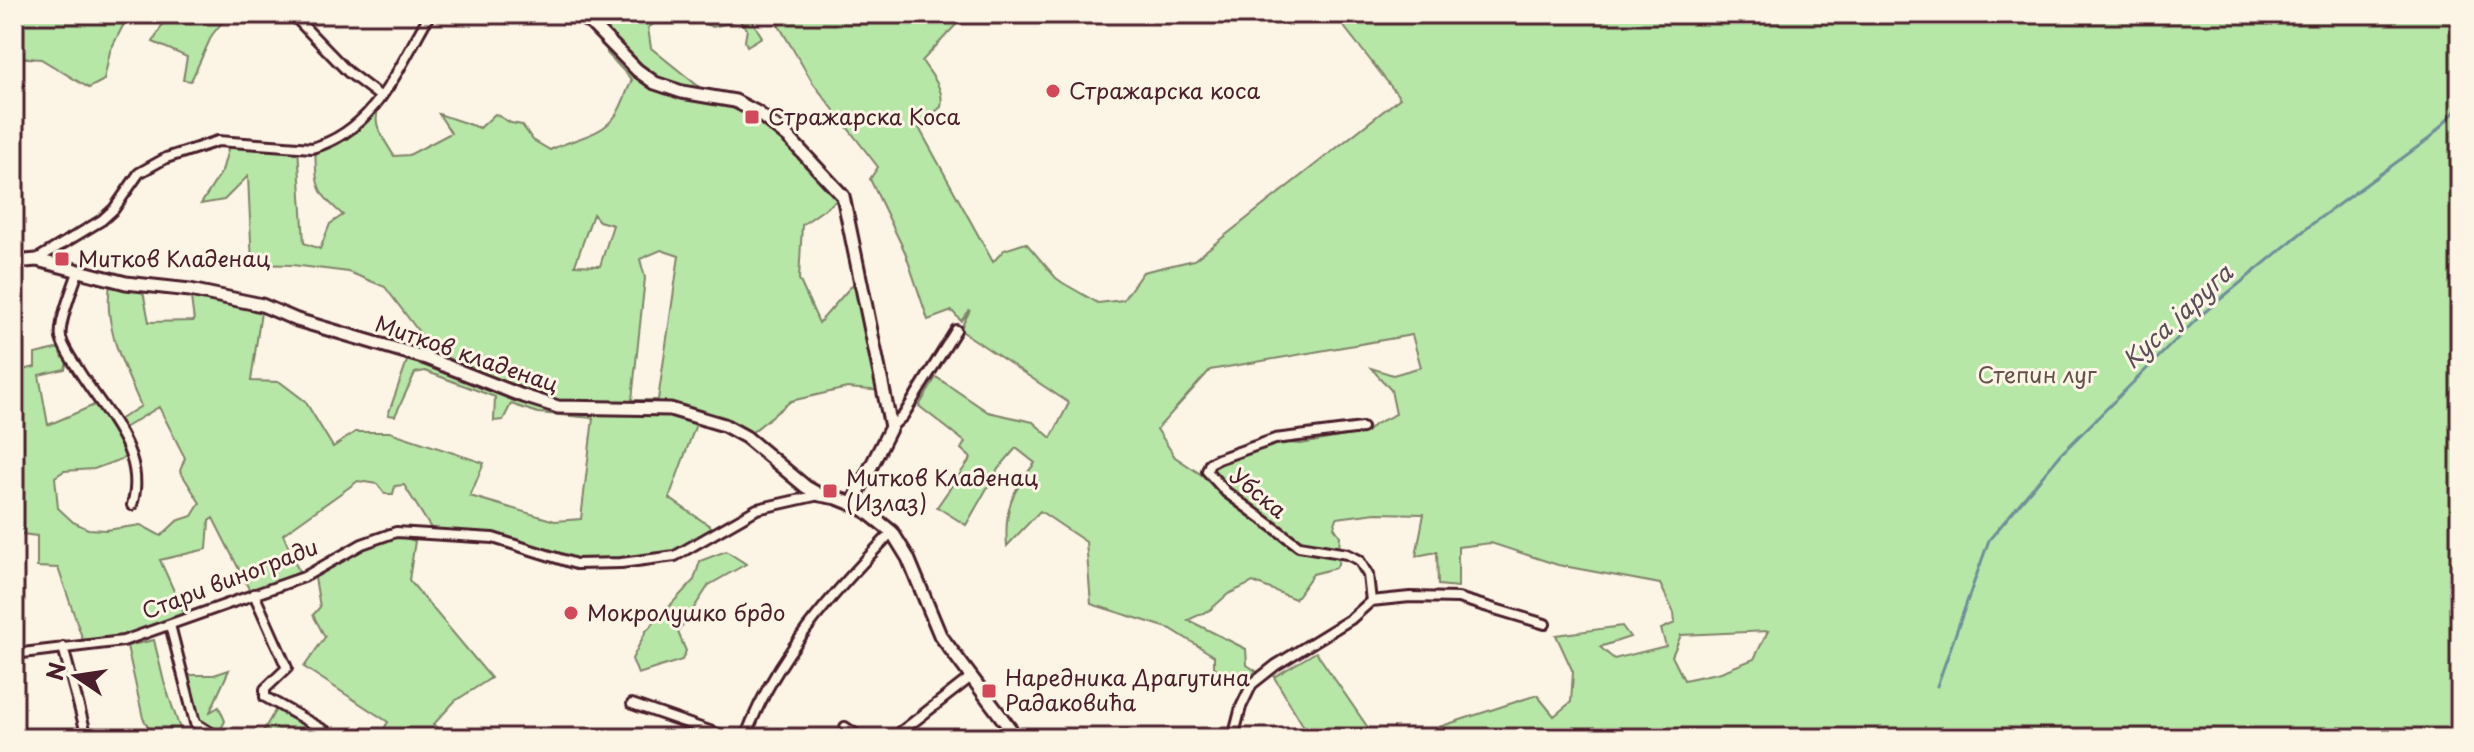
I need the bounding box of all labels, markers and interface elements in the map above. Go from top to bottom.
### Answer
place label: Стражарска коса [1069,73,1260,106]
marker: Стражарска коса [1044,82,1062,100]
place label: Стражарска Коса [768,99,961,132]
marker: Стражарска Коса [743,108,761,126]
place label: Митков Кладенац [78,241,271,274]
marker: Митков Кладенац [53,250,71,268]
water label: Куса јаруга [2113,254,2241,376]
street label: Митков кладенац [371,306,564,400]
park label: Степин луг [1977,357,2098,390]
street label: Убска [1223,458,1295,525]
place label: Митков Кладенац (Излаз) [846,460,1039,518]
marker: Митков Кладенац (Излаз) [821,482,839,500]
street label: Стари виногради [137,529,322,626]
place label: Мокролушко брдо [587,595,785,628]
marker: Мокролушко брдо [562,604,580,622]
north arrow [36,636,116,716]
text: N [37,659,73,683]
place label: Наредника Драгутина Радаковића [1005,660,1250,718]
marker: Наредника Драгутина Радаковића [980,682,998,700]

